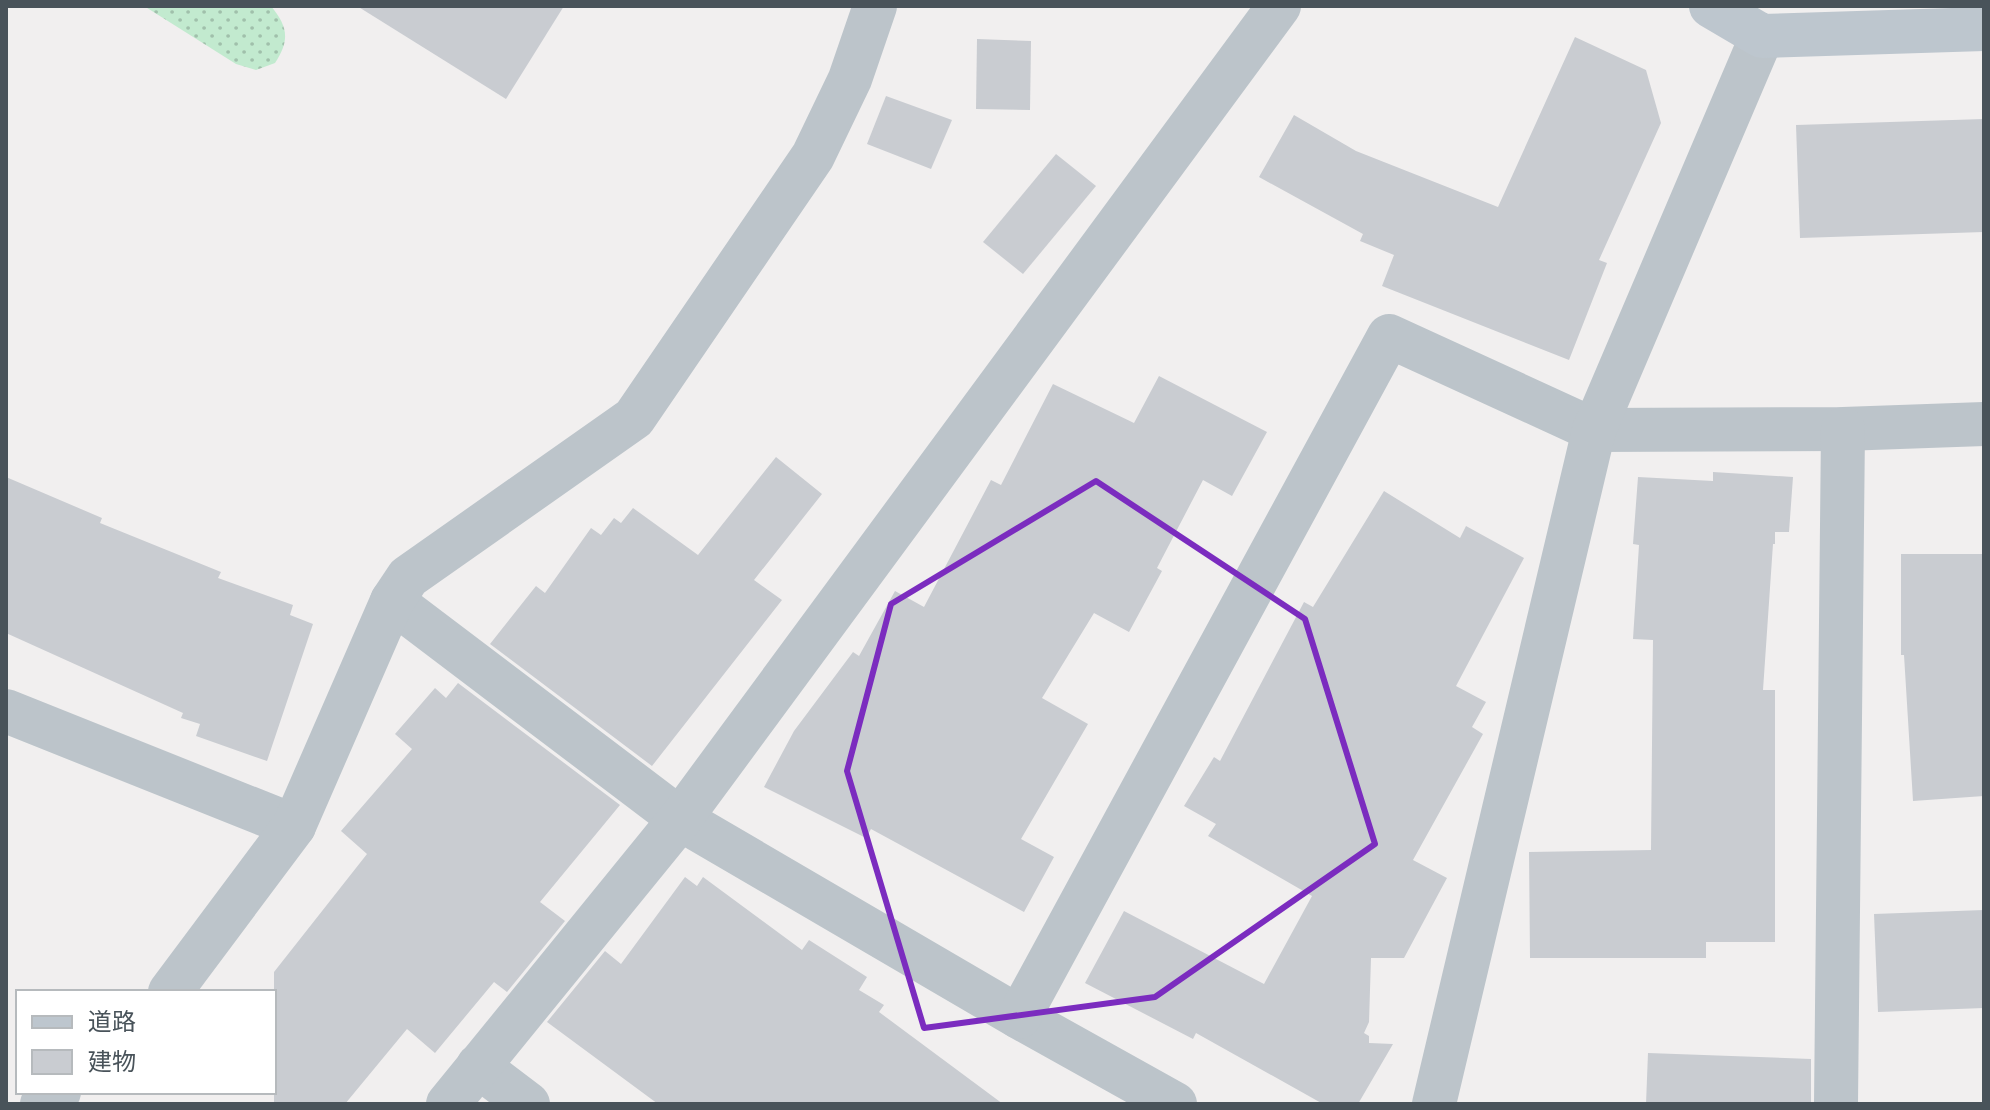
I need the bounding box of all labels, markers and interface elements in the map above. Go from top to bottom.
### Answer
legend [16,990,276,1094]
text: 道路 [88,1006,136,1036]
text: 建物 [88,1046,136,1076]

